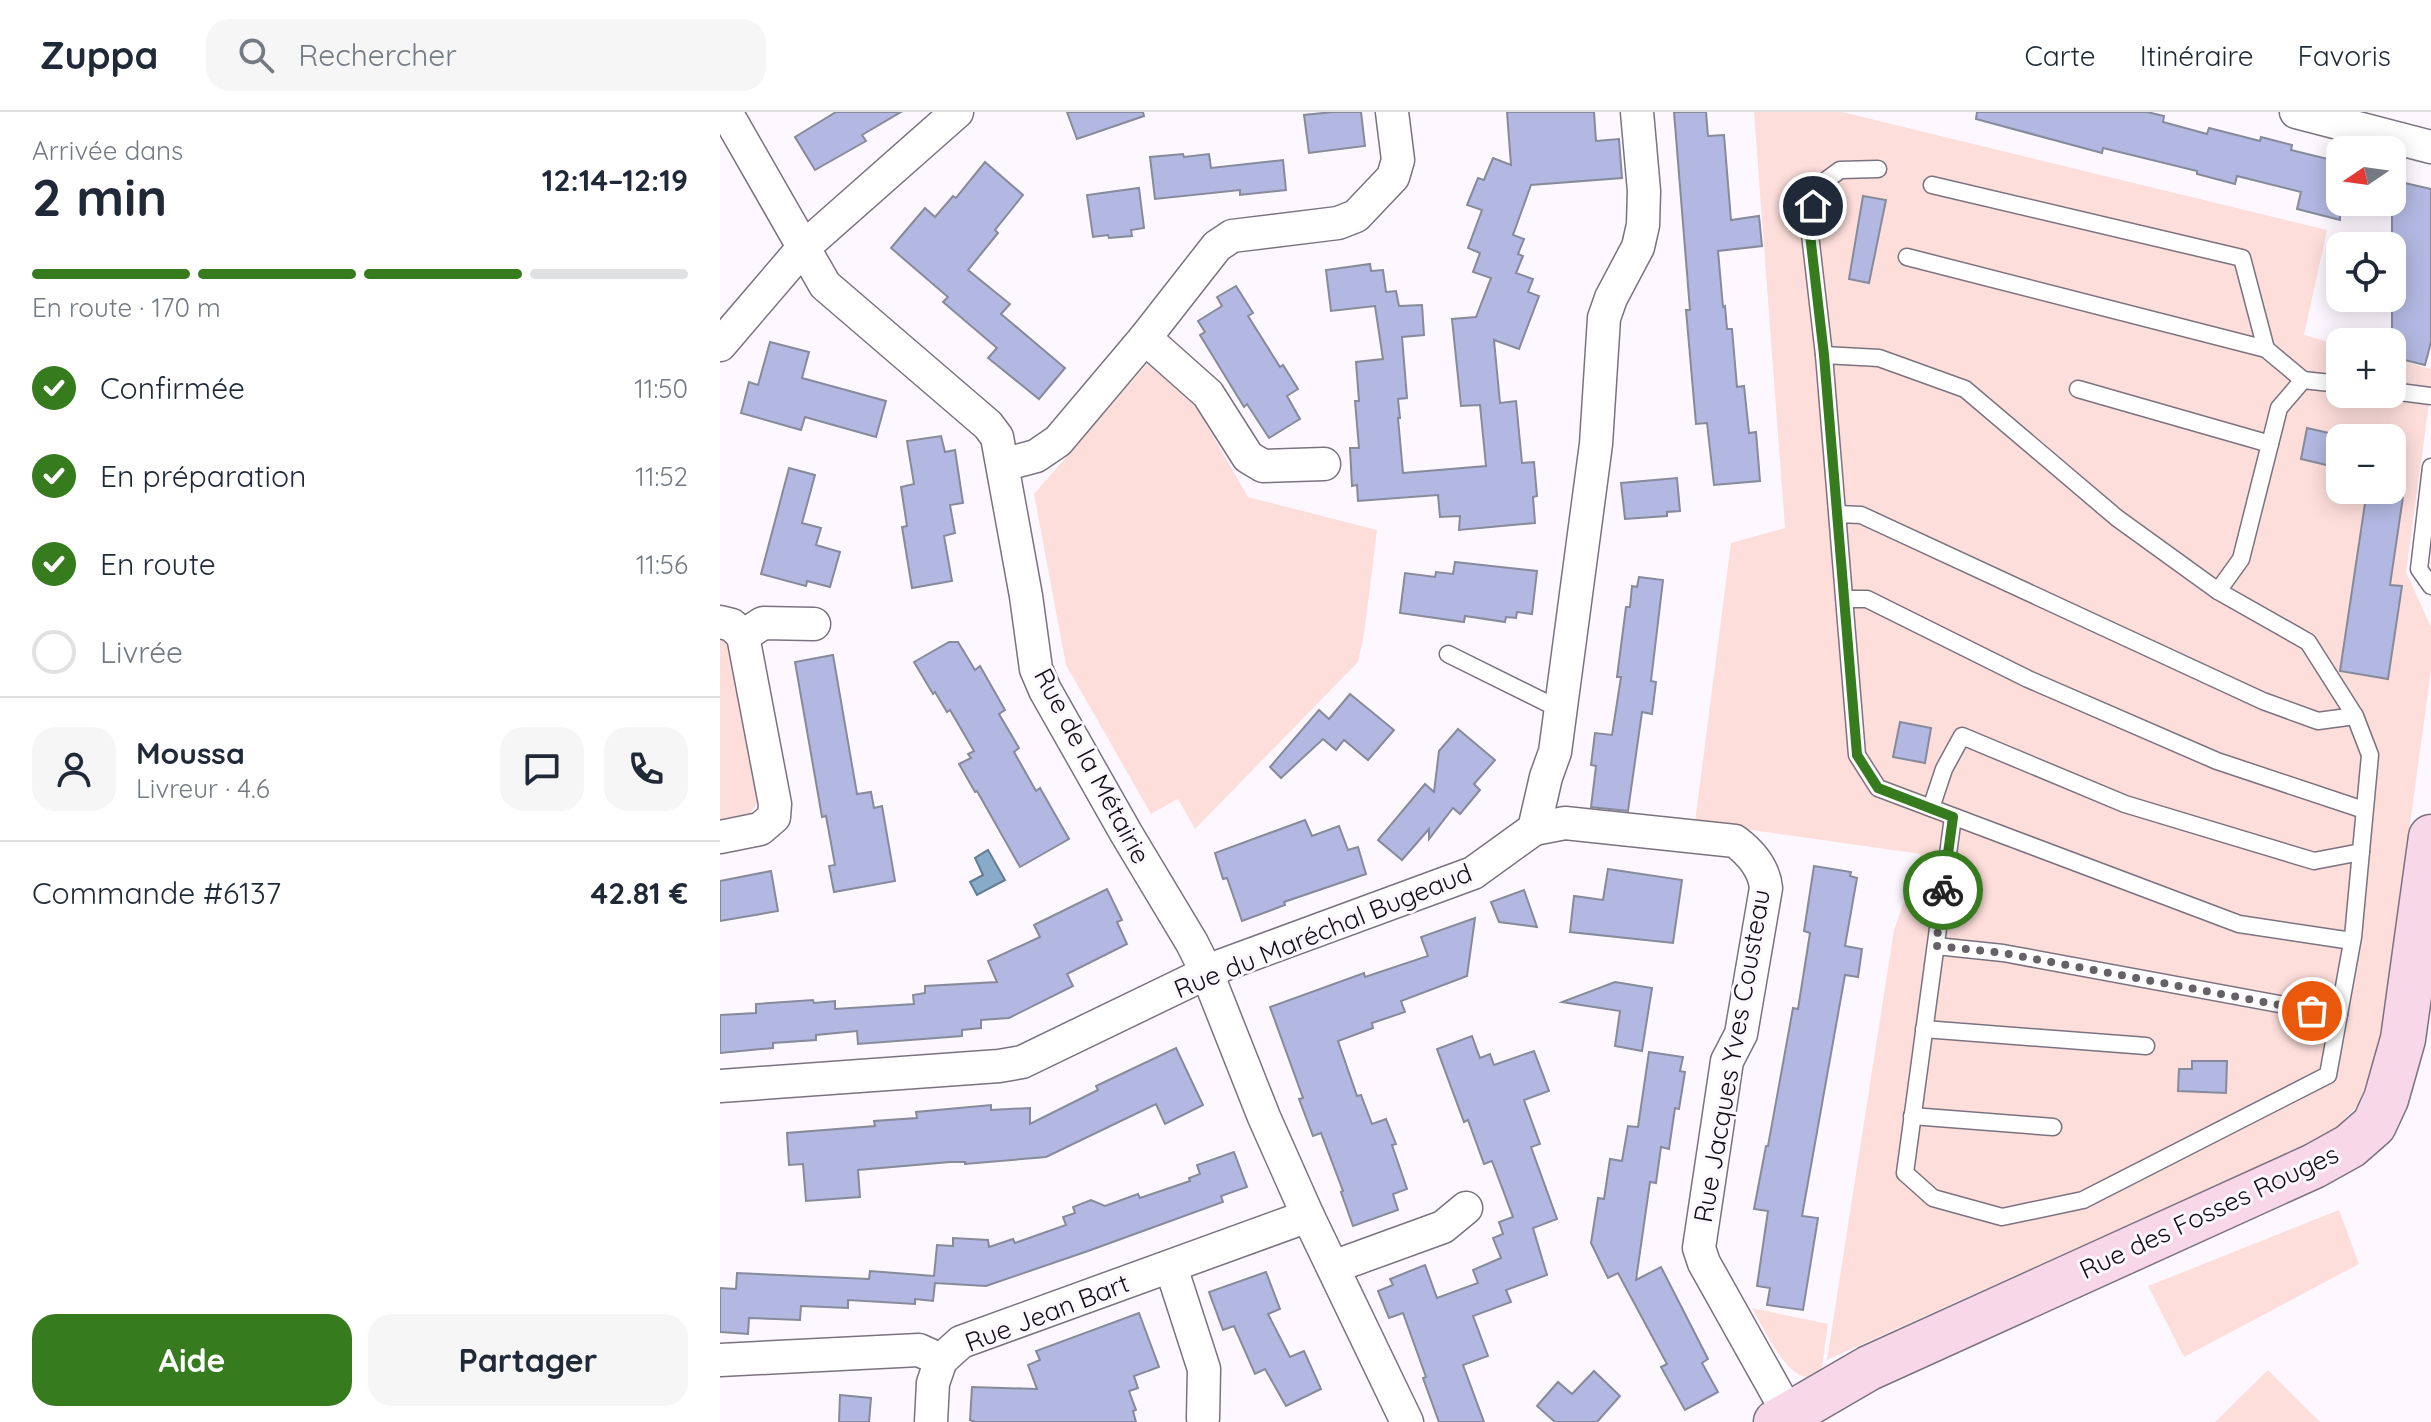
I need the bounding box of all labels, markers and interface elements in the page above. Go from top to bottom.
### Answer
search box [206,19,766,91]
text: Zuppa [40,31,158,79]
icon: search [234,33,278,77]
text: Rechercher [298,36,457,74]
text: Carte [2024,38,2096,73]
text: Itinéraire [2140,38,2254,73]
text: Favoris [2298,38,2391,73]
text: Arrivée dans [32,134,183,167]
north arrow [2326,136,2406,216]
map controls [2326,136,2406,504]
text: 12:14–12:19 [542,161,688,199]
text: 2 min [32,164,167,229]
pin [1779,172,1847,240]
icon: home [1791,184,1835,228]
button: locate [2326,232,2406,312]
text: En route · 170 m [32,291,221,324]
button: + [2326,328,2406,408]
icon: check [32,366,76,410]
text: Confirmée [100,369,245,407]
text: 11:50 [634,372,688,405]
button: − [2326,424,2406,504]
icon: check [32,454,76,498]
text: En préparation [100,457,306,495]
text: 11:52 [635,460,688,493]
icon: check [32,542,76,586]
text: En route [100,545,216,583]
text: 11:56 [636,548,688,581]
text: Livrée [100,633,183,671]
street label: Rue de la Métairie [1027,662,1158,869]
button: person [32,727,116,811]
button: chat [500,727,584,811]
button: phone [604,727,688,811]
text: Moussa [136,734,245,772]
text: Livreur · 4.6 [136,772,270,805]
courier [1903,850,1983,930]
street label: Rue du Maréchal Bugeaud [1169,856,1477,1005]
icon: bike [1921,868,1965,912]
text: Commande #6137 [32,874,281,912]
text: 42.81 € [591,874,688,912]
street label: Rue Jacques Yves Cousteau [1686,887,1777,1225]
pin [2278,977,2346,1045]
icon: bag [2290,989,2334,1033]
street label: Rue des Fosses Rouges [2074,1137,2344,1286]
street label: Rue Jean Bart [960,1266,1133,1359]
button: Aide [32,1314,352,1406]
button: Partager [368,1314,688,1406]

